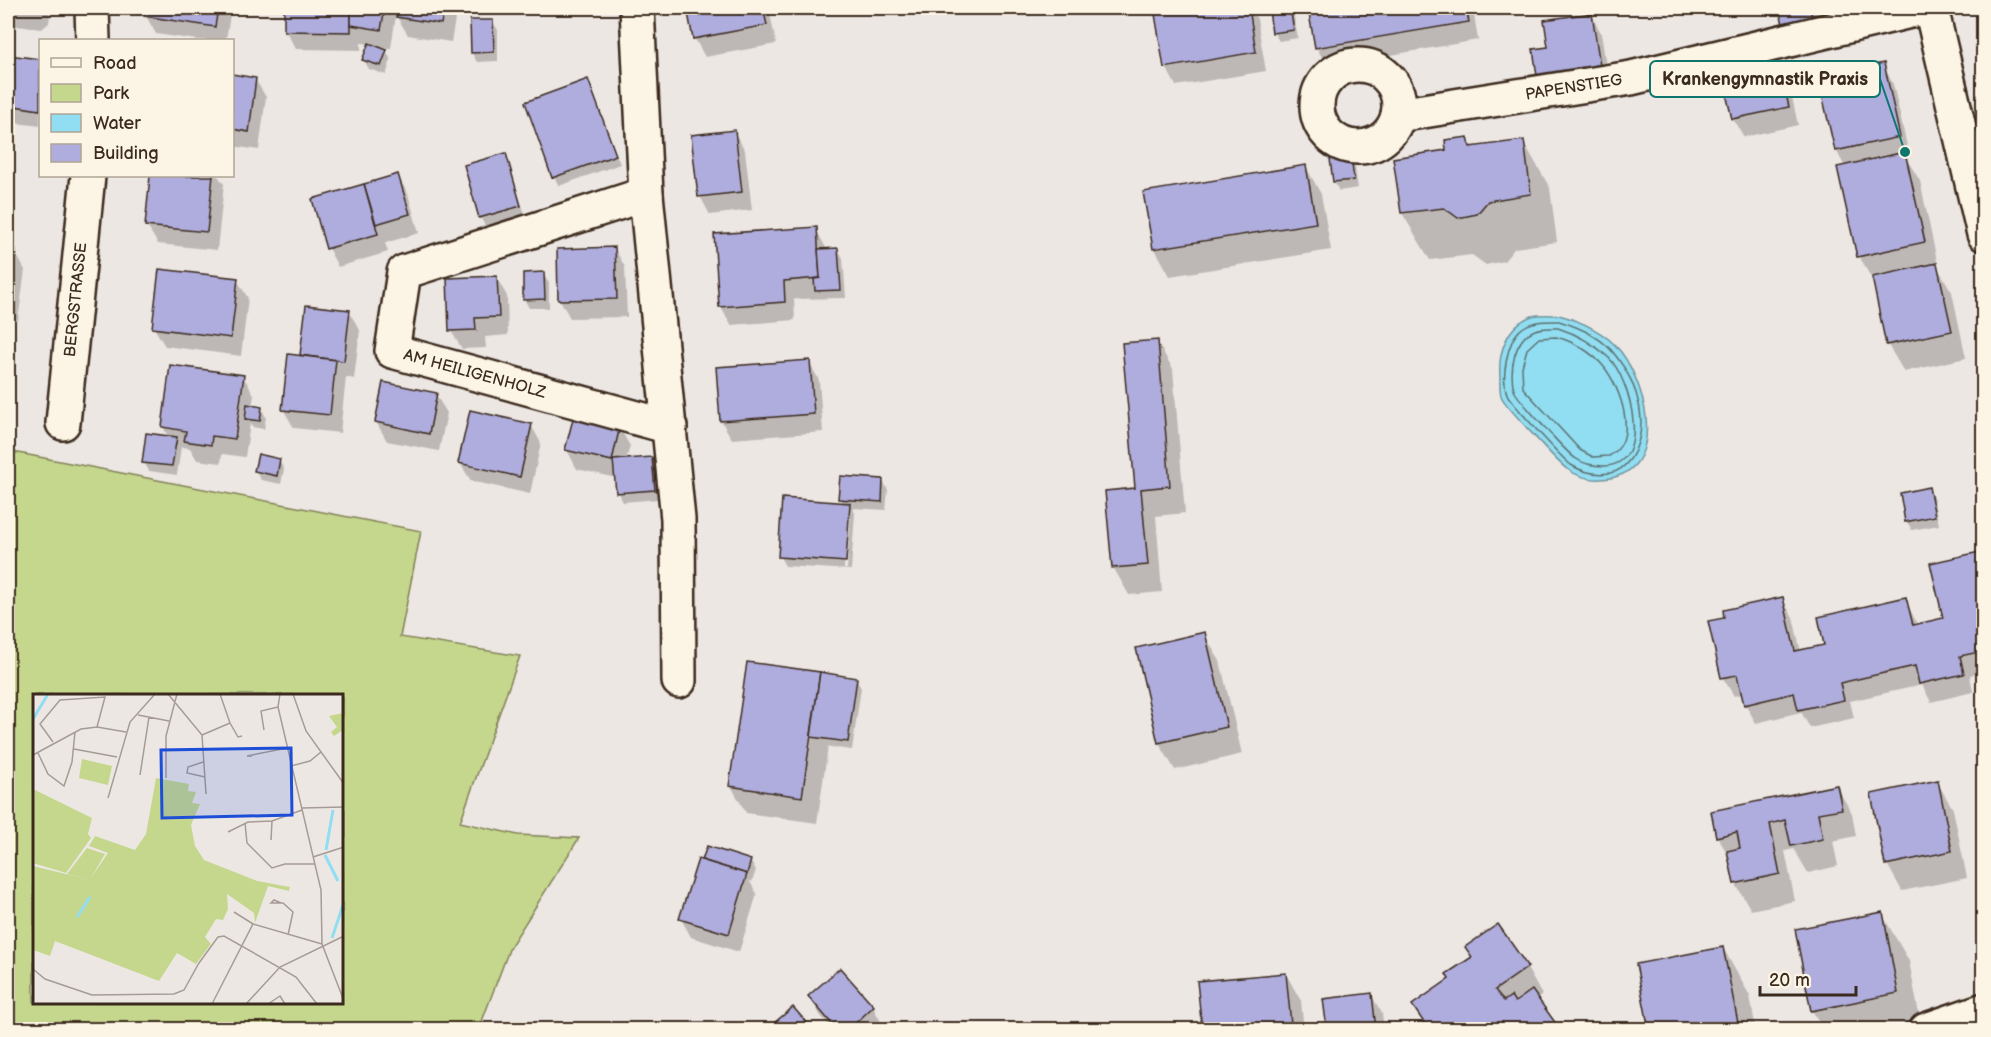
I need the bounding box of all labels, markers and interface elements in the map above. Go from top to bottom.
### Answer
legend [39,39,234,177]
text: Road [93,53,137,74]
callout: Krankengymnastik Praxis [1650,61,1880,97]
text: Krankengymnastik Praxis [1662,69,1868,90]
street label: PAPENSTIEG [1524,70,1624,104]
text: Park [93,83,129,104]
text: Water [93,113,141,134]
text: Building [93,143,159,164]
street label: BERGSTRASSE [60,241,91,358]
street label: AM HEILIGENHOLZ [401,345,548,402]
inset map [33,694,344,1004]
scale bar [1760,959,1856,997]
text: 20 m [1769,970,1810,991]

